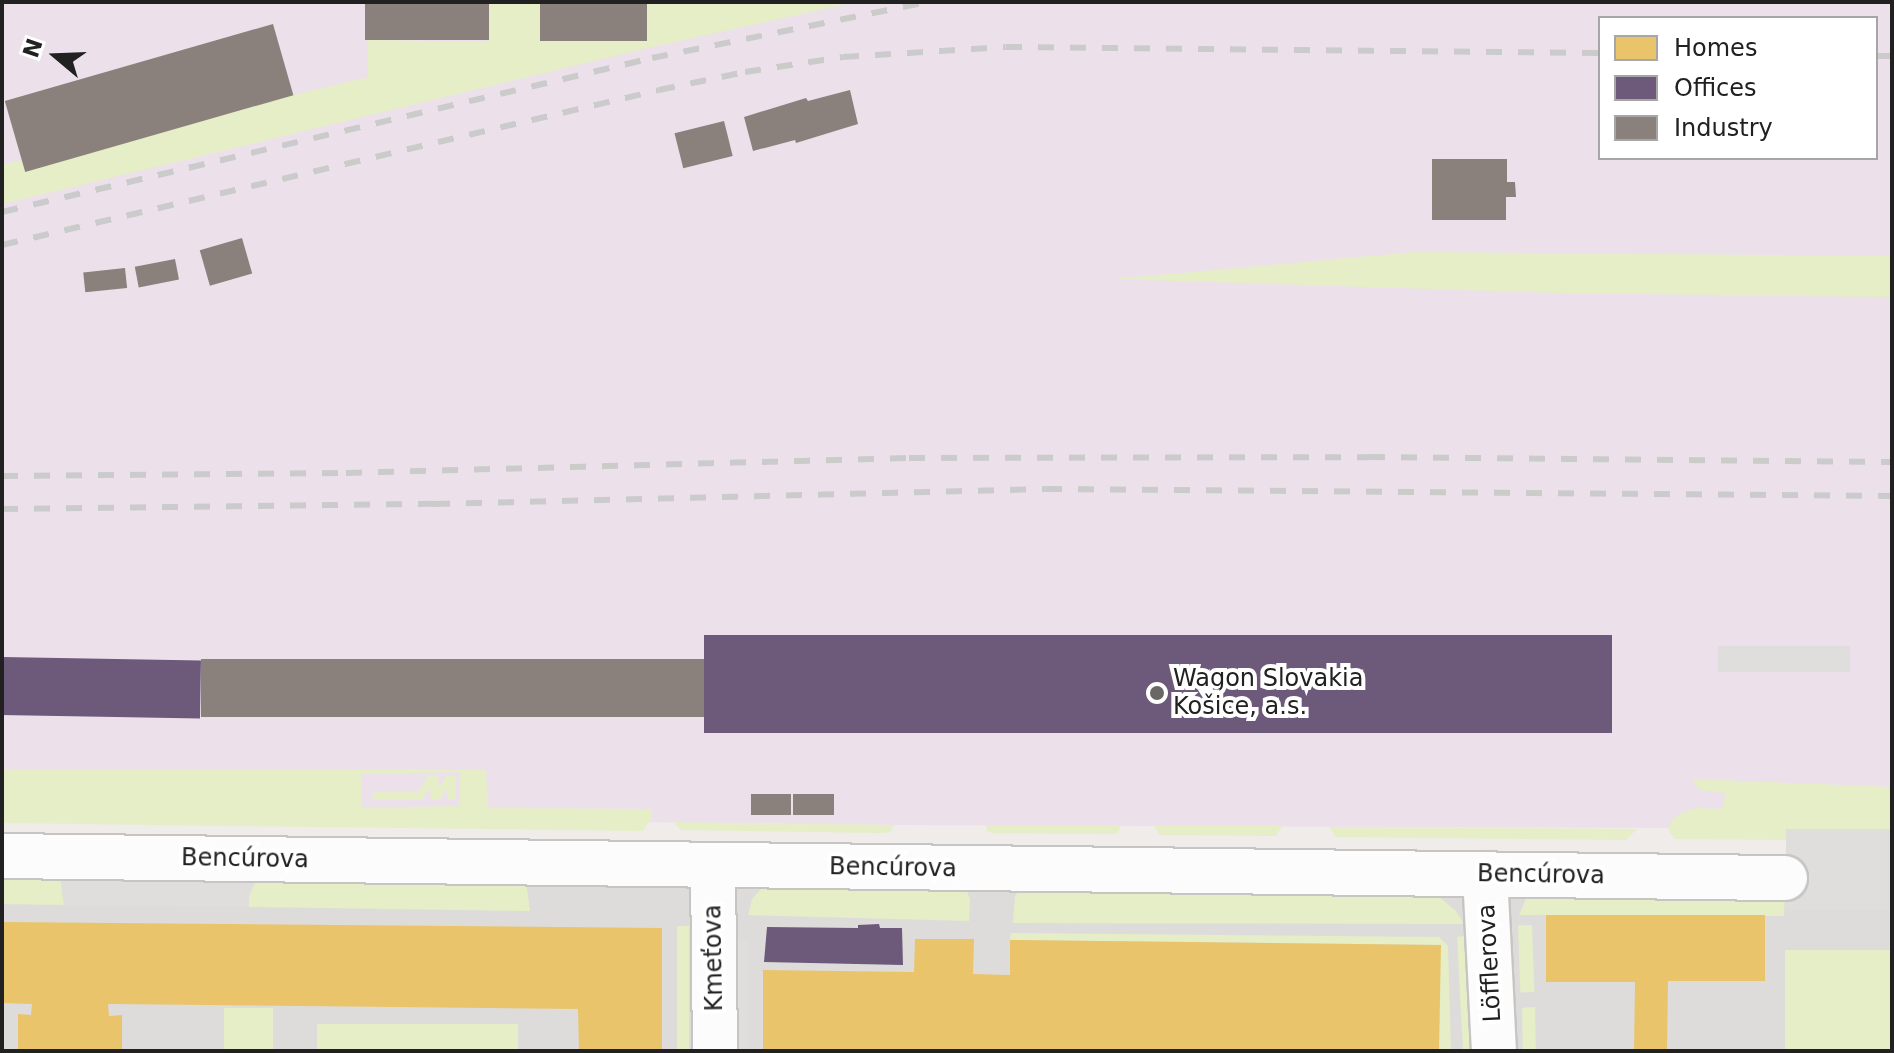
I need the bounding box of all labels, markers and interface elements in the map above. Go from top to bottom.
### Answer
north arrow [16,16,96,96]
legend [1598,16,1878,160]
text: Homes [1674,34,1757,62]
text: N [18,35,48,61]
text: Offices [1674,74,1757,102]
text: Industry [1674,114,1773,142]
place label: Wagon Slovakia Košice, a.s. [1173,665,1363,721]
marker: Wagon Slovakia Košice, a.s. [1148,684,1166,702]
street label: Bencúrova [181,843,309,875]
street label: Bencúrova [829,852,957,884]
street label: Bencúrova [1477,859,1605,891]
street label: Löfflerova [1473,903,1507,1023]
street label: Kmeťova [699,904,729,1012]

